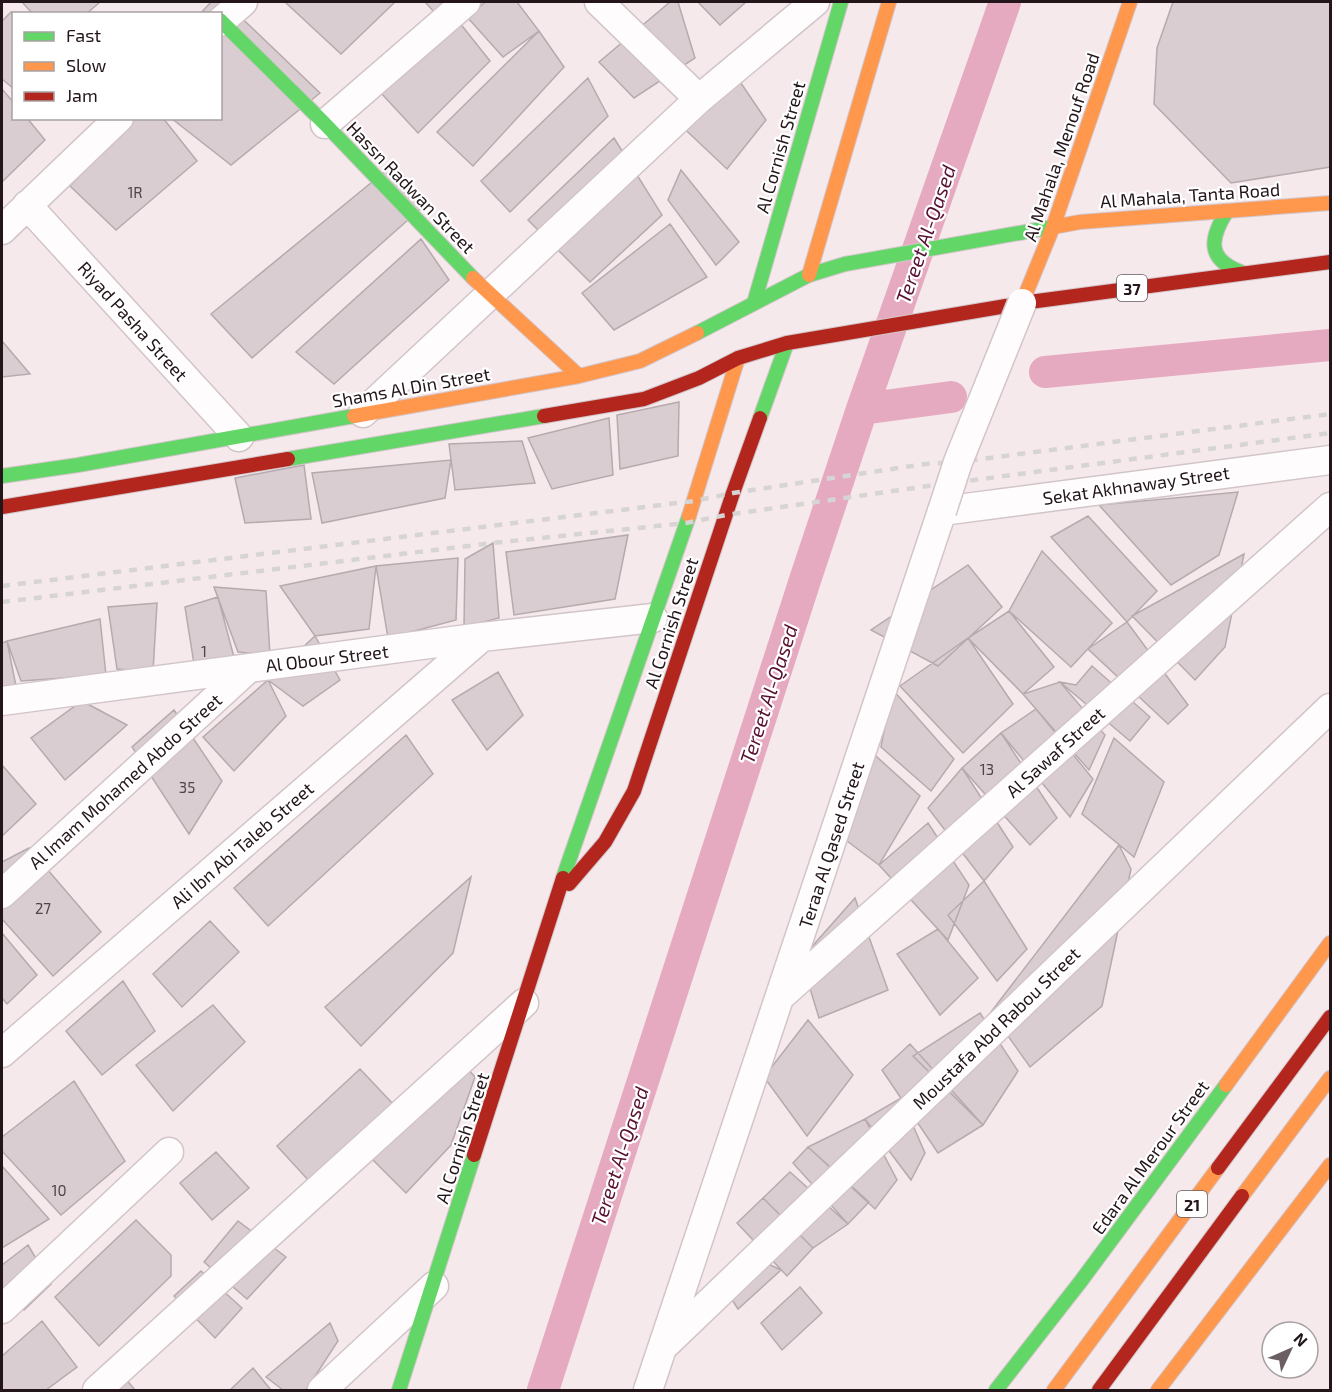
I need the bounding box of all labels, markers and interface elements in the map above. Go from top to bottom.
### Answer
legend [12,12,222,120]
text: Fast [66,24,101,46]
street label: Al Mahala, Menouf Road [1018,50,1104,244]
text: Slow [66,54,107,76]
street label: Al Cornish Street [751,78,809,216]
text: Jam [66,84,98,106]
street label: Hassn Radwan Street [342,116,480,258]
water label: Tereet Al-Qased [890,161,960,306]
street label: Al Mahala, Tanta Road [1099,178,1281,212]
house number: 1R [127,183,143,201]
street label: Riyad Pasha Street [74,257,193,385]
road number: 37 [1117,275,1147,301]
street label: Shams Al Din Street [330,362,492,412]
street label: Sekat Akhnaway Street [1041,461,1231,509]
street label: Al Cornish Street [639,555,703,691]
water label: Tereet Al-Qased [734,621,802,767]
street label: Al Obour Street [264,640,390,676]
house number: 1 [201,642,207,660]
street label: Al Imam Mohamed Abdo Street [24,688,226,873]
street label: Al Sawaf Street [1001,702,1109,802]
street label: Teraa Al Qased Street [794,759,868,931]
house number: 13 [980,760,994,778]
street label: Ali Ibn Abi Taleb Street [166,777,318,913]
house number: 35 [179,778,195,796]
house number: 27 [35,899,51,917]
street label: Moustafa Abd Rabou Street [908,942,1084,1114]
street label: Al Cornish Street [430,1070,494,1206]
street label: Edara Al Merour Street [1087,1076,1213,1238]
water label: Tereet Al-Qased [585,1083,653,1229]
house number: 10 [51,1181,67,1199]
road number: 21 [1177,1191,1207,1217]
north arrow [1260,1320,1320,1380]
text: N [1290,1328,1312,1350]

